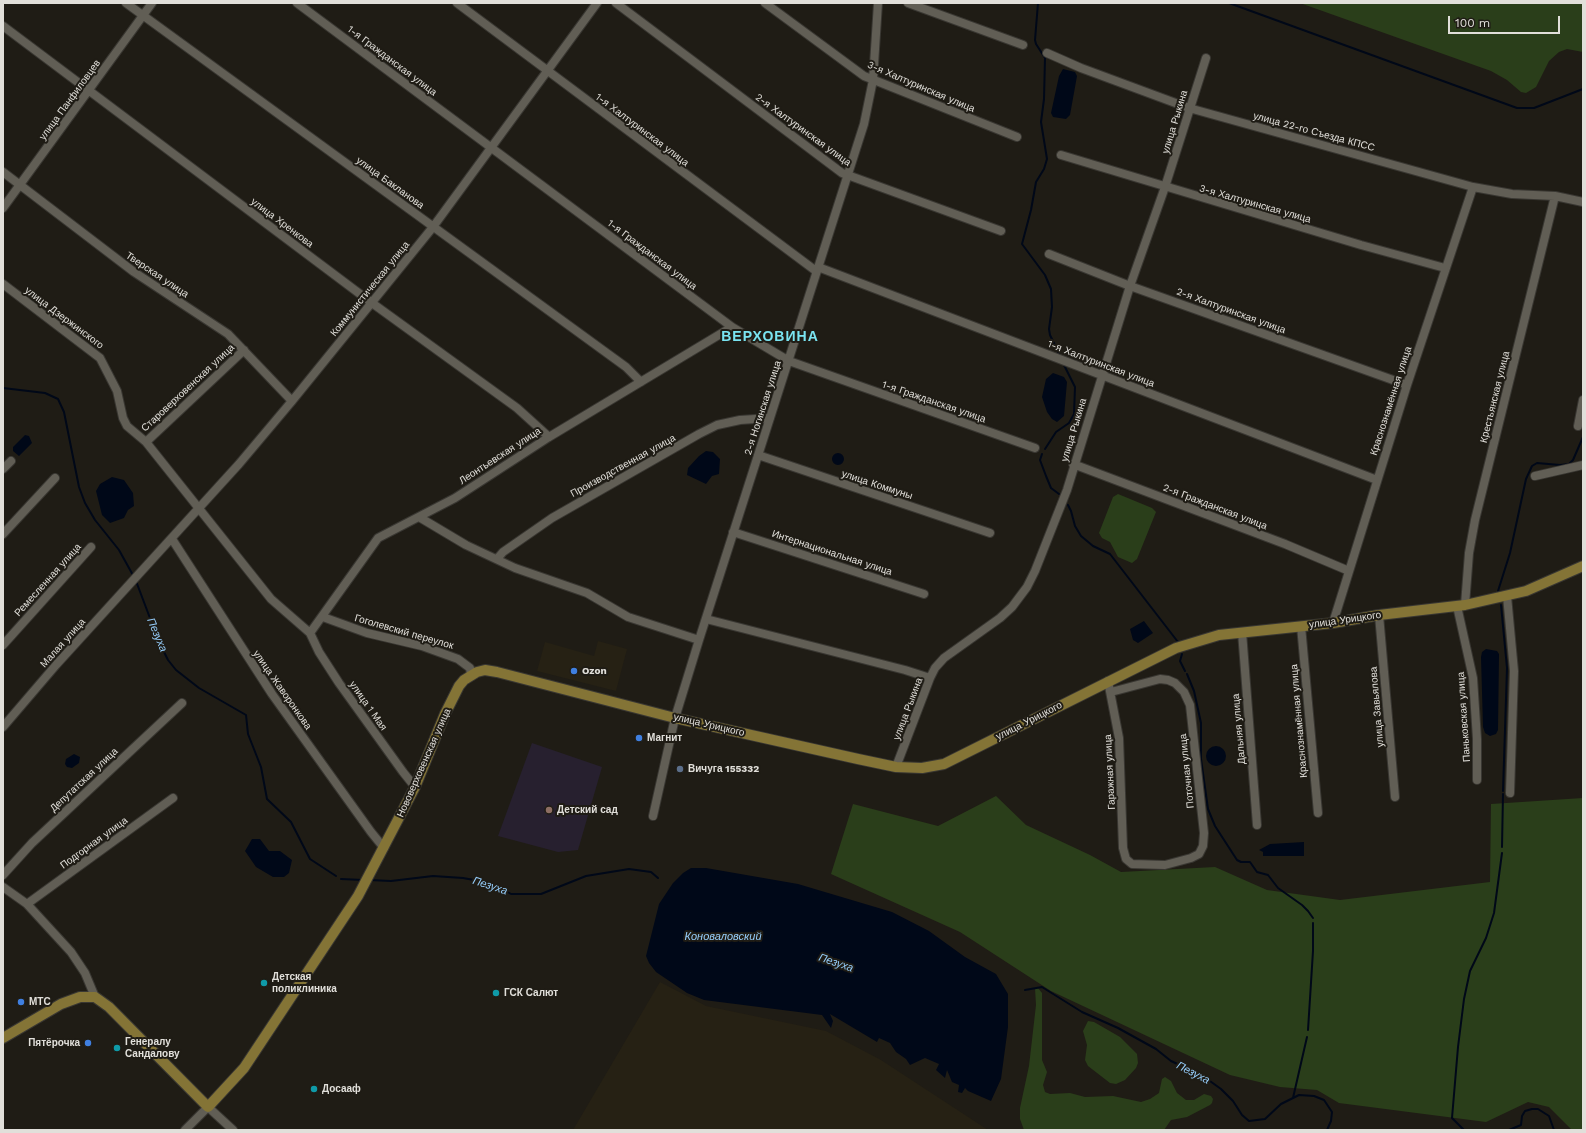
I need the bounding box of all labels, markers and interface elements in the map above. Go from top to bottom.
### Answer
scale bar [1450,8,1562,34]
text: 100 m [1455,16,1490,30]
street label: 1-я Гражданская улица [345,23,439,99]
street label: улица Панфиловцев [37,58,103,142]
street label: 3-я Халтуринская улица [865,59,977,115]
street label: улица Рыкина [1160,89,1190,155]
street label: 1-я Халтуринская улица [593,91,691,169]
street label: 2-я Халтуринская улица [753,91,853,169]
street label: улица 22-го Съезда КПСС [1252,110,1376,154]
street label: улица Бакланова [354,154,426,212]
street label: 3-я Халтуринская улица [1198,182,1312,226]
street label: улица Хренкова [248,196,316,250]
street label: 1-я Гражданская улица [605,217,699,293]
street label: Коммунистическая улица [328,239,412,339]
street label: Тверская улица [123,249,191,301]
street label: улица Дзержинского [22,284,106,352]
street label: 2-я Халтуринская улица [1175,286,1287,336]
district label: ВЕРХОВИНА [721,329,819,345]
street label: 1-я Халтуринская улица [1046,338,1156,390]
street label: Староверховенская улица [139,342,237,434]
street label: Краснознамённая улица [1368,345,1414,457]
street label: Крестьянская улица [1478,350,1512,444]
street label: 2-я Ногинская улица [742,359,784,457]
street label: 1-я Гражданская улица [881,379,987,425]
street label: улица Рыкина [1059,397,1089,463]
street label: Леонтьевская улица [457,425,543,487]
street label: Производственная улица [568,432,678,500]
street label: улица Коммуны [840,468,914,502]
street label: 2-я Гражданская улица [1161,482,1269,532]
street label: Интернациональная улица [770,528,894,578]
street label: Ремесленная улица [12,541,84,619]
street label: улица Урицкого [1308,609,1382,631]
street label: Гоголевский переулок [353,612,455,652]
street label: Малая улица [38,616,88,670]
water label: Пезуха [144,616,170,654]
street label: улица Жаворонкова [250,648,314,732]
street label: Краснознамённая улица [1288,664,1310,778]
place label: Ozon [582,665,607,677]
marker: Ozon [569,666,579,676]
street label: улица Завьялова [1368,666,1386,748]
street label: Паньковская улица [1455,672,1473,762]
street label: улица Рыкина [891,676,925,742]
street label: улица 1 Мая [347,679,389,733]
street label: Дальняя улица [1230,693,1248,765]
street label: улица Урицкого [994,699,1064,743]
street label: Нововерховенская улица [395,707,453,819]
street label: улица Урицкого [672,711,746,739]
place label: Магнит [647,732,682,744]
marker: Магнит [634,733,644,743]
street label: Поточная улица [1177,733,1197,809]
street label: Гаражная улица [1102,734,1118,810]
street label: Депутатская улица [48,745,120,815]
place label: Вичуга 155332 [688,763,759,775]
marker: Вичуга 155332 [675,764,685,774]
place label: Детский сад [557,804,618,816]
marker: Детский сад [544,805,554,815]
street label: Подгорная улица [58,815,130,871]
water label: Пезуха [471,874,509,898]
water label: Коноваловский [684,930,762,944]
water label: Пезуха [817,951,855,975]
place label: Детская поликлиника [272,971,337,994]
marker: Детская поликлиника [259,978,269,988]
place label: ГСК Салют [504,987,558,999]
marker: ГСК Салют [491,988,501,998]
place label: МТС [29,996,51,1008]
marker: МТС [16,997,26,1007]
place label: Генералу Сандалову [125,1036,180,1060]
place label: Пятёрочка [28,1037,80,1049]
marker: Пятёрочка [83,1038,93,1048]
marker: Генералу Сандалову [112,1043,122,1053]
water label: Пезуха [1174,1059,1212,1087]
place label: Досааф [322,1083,361,1095]
marker: Досааф [309,1084,319,1094]

